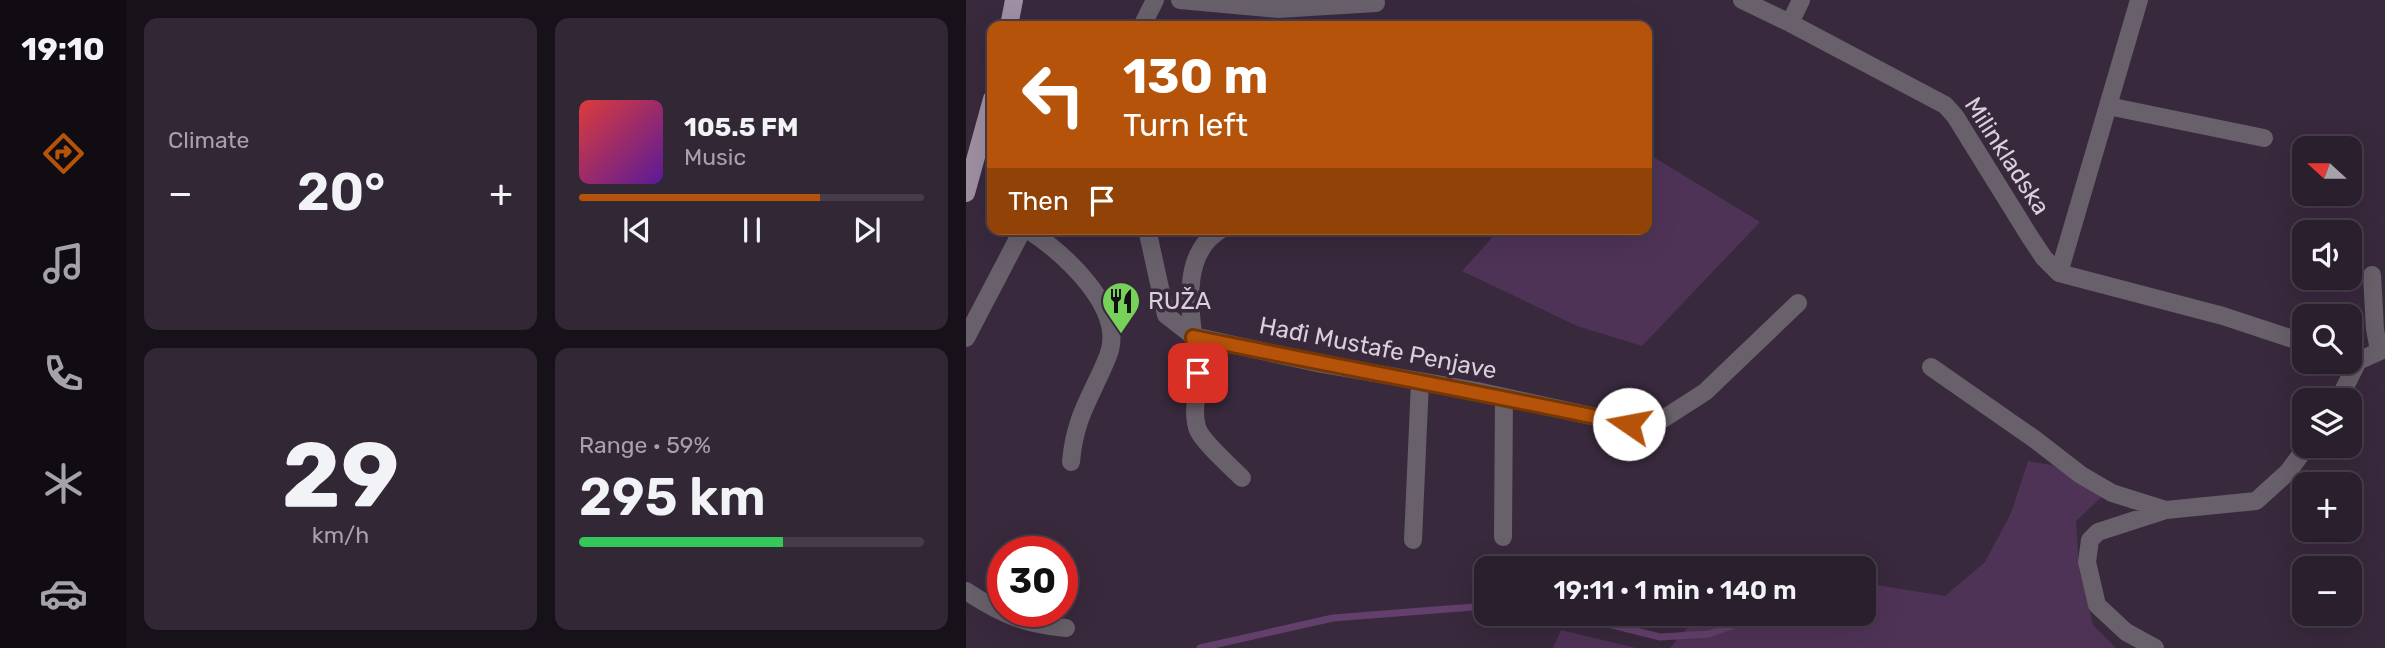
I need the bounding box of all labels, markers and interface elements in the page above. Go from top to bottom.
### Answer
text: 19:10 [21,30,105,68]
text: 130 m [1123,47,1268,105]
icon: left [1008,49,1099,140]
street label: Milinkladska [1959,92,2055,220]
text: Turn left [1123,106,1248,144]
text: 105.5 FM [684,112,799,143]
text: Climate [168,126,249,154]
icon: directions [39,129,88,178]
north arrow [2292,136,2362,206]
map controls [2292,136,2362,626]
text: Music [684,143,746,171]
text: 20° [297,161,385,223]
text: − [168,170,193,216]
text: + [489,170,513,216]
icon: arrive [1083,182,1121,220]
text: Then [1008,186,1069,217]
icon: previous [618,211,656,249]
icon: pause [733,211,771,249]
icon: next [848,211,886,249]
button: sound [2292,220,2362,290]
icon: music [39,239,88,288]
restaurant icon: RUŽA [1100,280,1142,335]
place label: RUŽA [1148,287,1211,315]
button: search [2292,304,2362,374]
street label: Hađi Mustafe Penjave [1257,311,1499,385]
pin [1168,343,1228,403]
icon: phone [39,349,88,398]
icon: arrive [1179,354,1217,392]
position arrow [1592,387,1666,461]
button: layers [2292,388,2362,458]
text: 29 [282,421,399,529]
text: Range · 59% [579,431,711,459]
icon: climate [39,459,88,508]
text: 295 km [579,466,766,528]
button: + [2292,472,2362,542]
text: km/h [312,521,369,549]
speed limit sign: 30 [987,536,1078,627]
button: − [2292,556,2362,626]
icon: car [39,569,88,618]
text: 19:11 · 1 min · 140 m [1553,575,1797,606]

